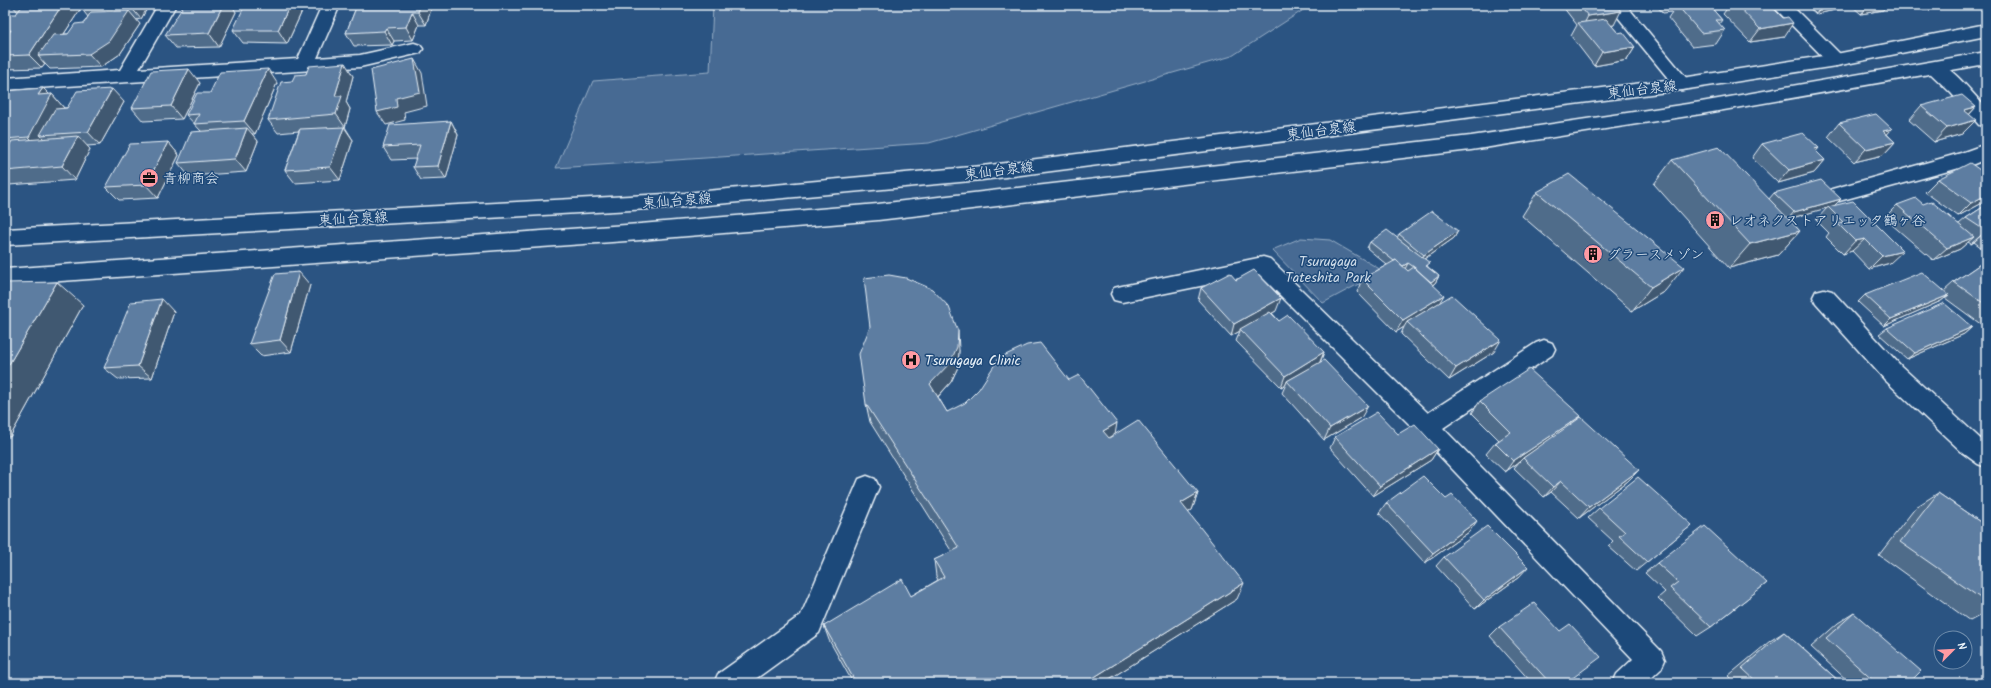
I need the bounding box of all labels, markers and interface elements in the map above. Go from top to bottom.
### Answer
street label: 東仙台泉線 [1606,75,1678,105]
street label: 東仙台泉線 [1285,116,1357,146]
street label: 東仙台泉線 [963,156,1035,186]
office icon: 青柳商会 [138,167,160,189]
place label: 青柳商会 [163,168,219,190]
street label: 東仙台泉線 [641,188,713,214]
street label: 東仙台泉線 [318,206,389,232]
building icon: レオネクストアリエッタ鶴ヶ谷 [1704,209,1726,231]
place label: レオネクストアリエッタ鶴ヶ谷 [1729,210,1926,232]
building icon: グラースメゾン [1582,243,1604,265]
place label: グラースメゾン [1607,244,1704,266]
park label: Tsurugaya Tateshita Park [1285,251,1371,289]
hospital icon: Tsurugaya Clinic [900,349,922,371]
place label: Tsurugaya Clinic [925,350,1021,372]
north arrow [1933,630,1973,670]
text: N [1952,640,1971,653]

